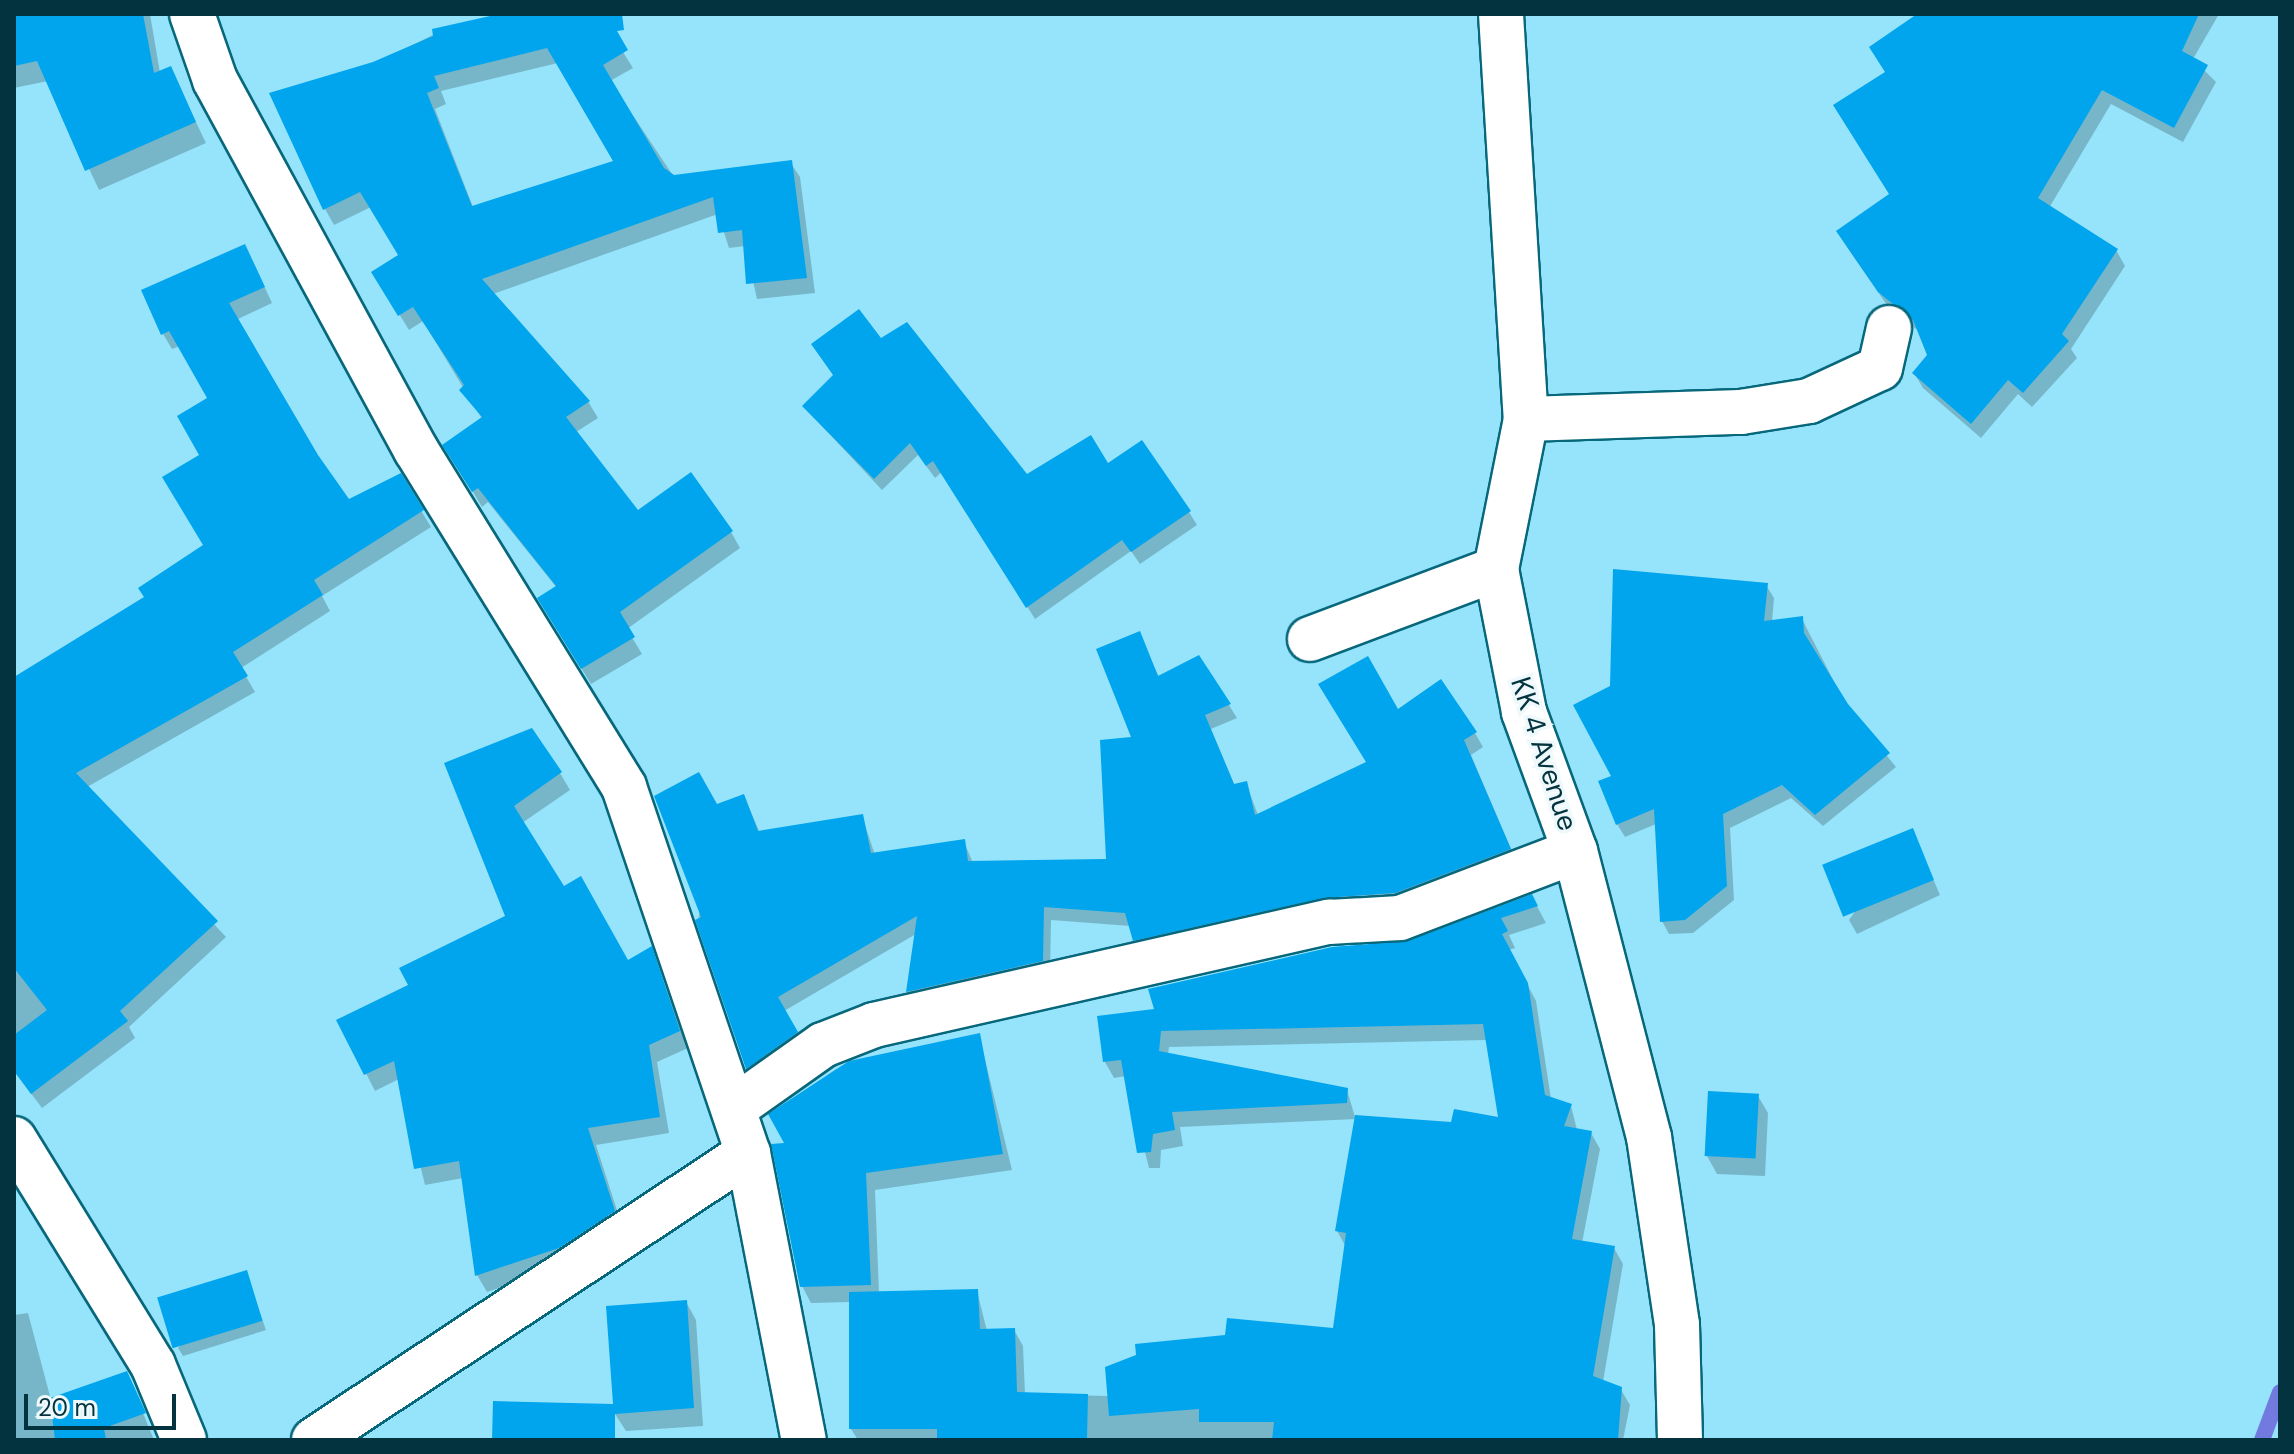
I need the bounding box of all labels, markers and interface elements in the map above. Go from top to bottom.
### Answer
street label: KK 4 Avenue [1503,673,1585,835]
scale bar [28,1378,180,1428]
text: 20 m [38,1392,96,1423]

